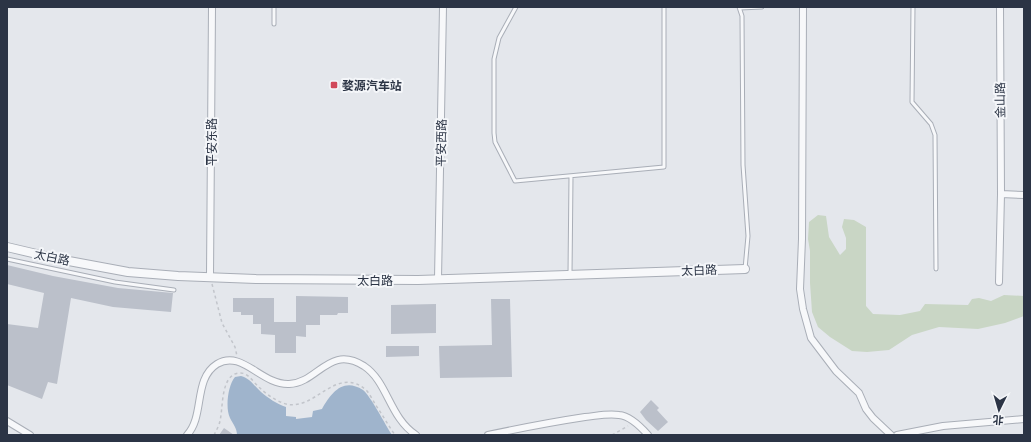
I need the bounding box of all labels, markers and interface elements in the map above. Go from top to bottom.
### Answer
place label: 婺源汽车站 [342,77,402,94]
marker: 婺源汽车站 [329,80,339,90]
street label: 金山路 [991,82,1009,118]
street label: 平安东路 [203,118,220,166]
street label: 平安西路 [432,119,450,167]
street label: 太白路 [33,245,71,269]
street label: 太白路 [681,261,717,279]
street label: 太白路 [357,272,393,289]
north arrow [979,390,1019,430]
text: 北 [992,413,1004,428]

